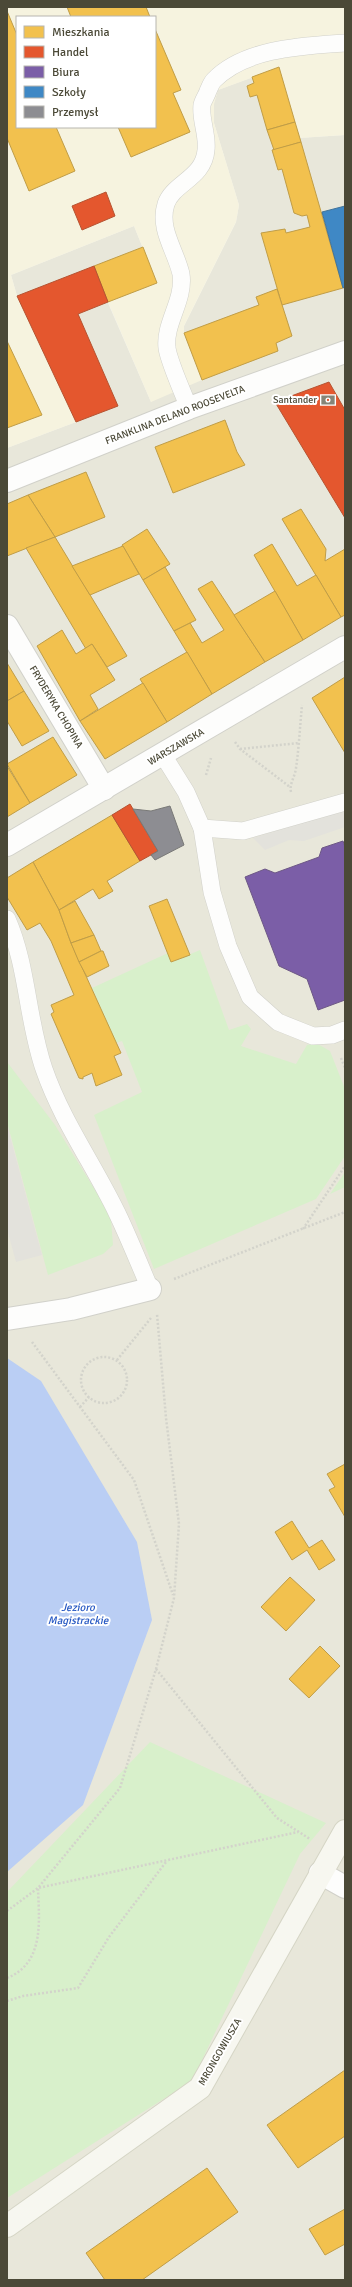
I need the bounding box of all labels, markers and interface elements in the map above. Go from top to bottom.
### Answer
legend [16,16,156,128]
text: Mieszkania [52,25,110,40]
text: Handel [52,45,89,60]
text: Biura [52,65,80,80]
text: Szkoły [52,85,86,100]
text: Przemysł [52,105,99,120]
street label: FRANKLINA DELANO ROOSEVELTA [104,383,246,447]
bank icon: Santander [320,392,336,408]
place label: Santander [273,394,317,406]
street label: FRYDERYKA CHOPINA [27,664,85,750]
street label: WARSZAWSKA [146,726,206,768]
water label: Jezioro Magistrackie [48,1601,109,1627]
street label: MRONGOWIUSZA [196,2016,244,2088]

